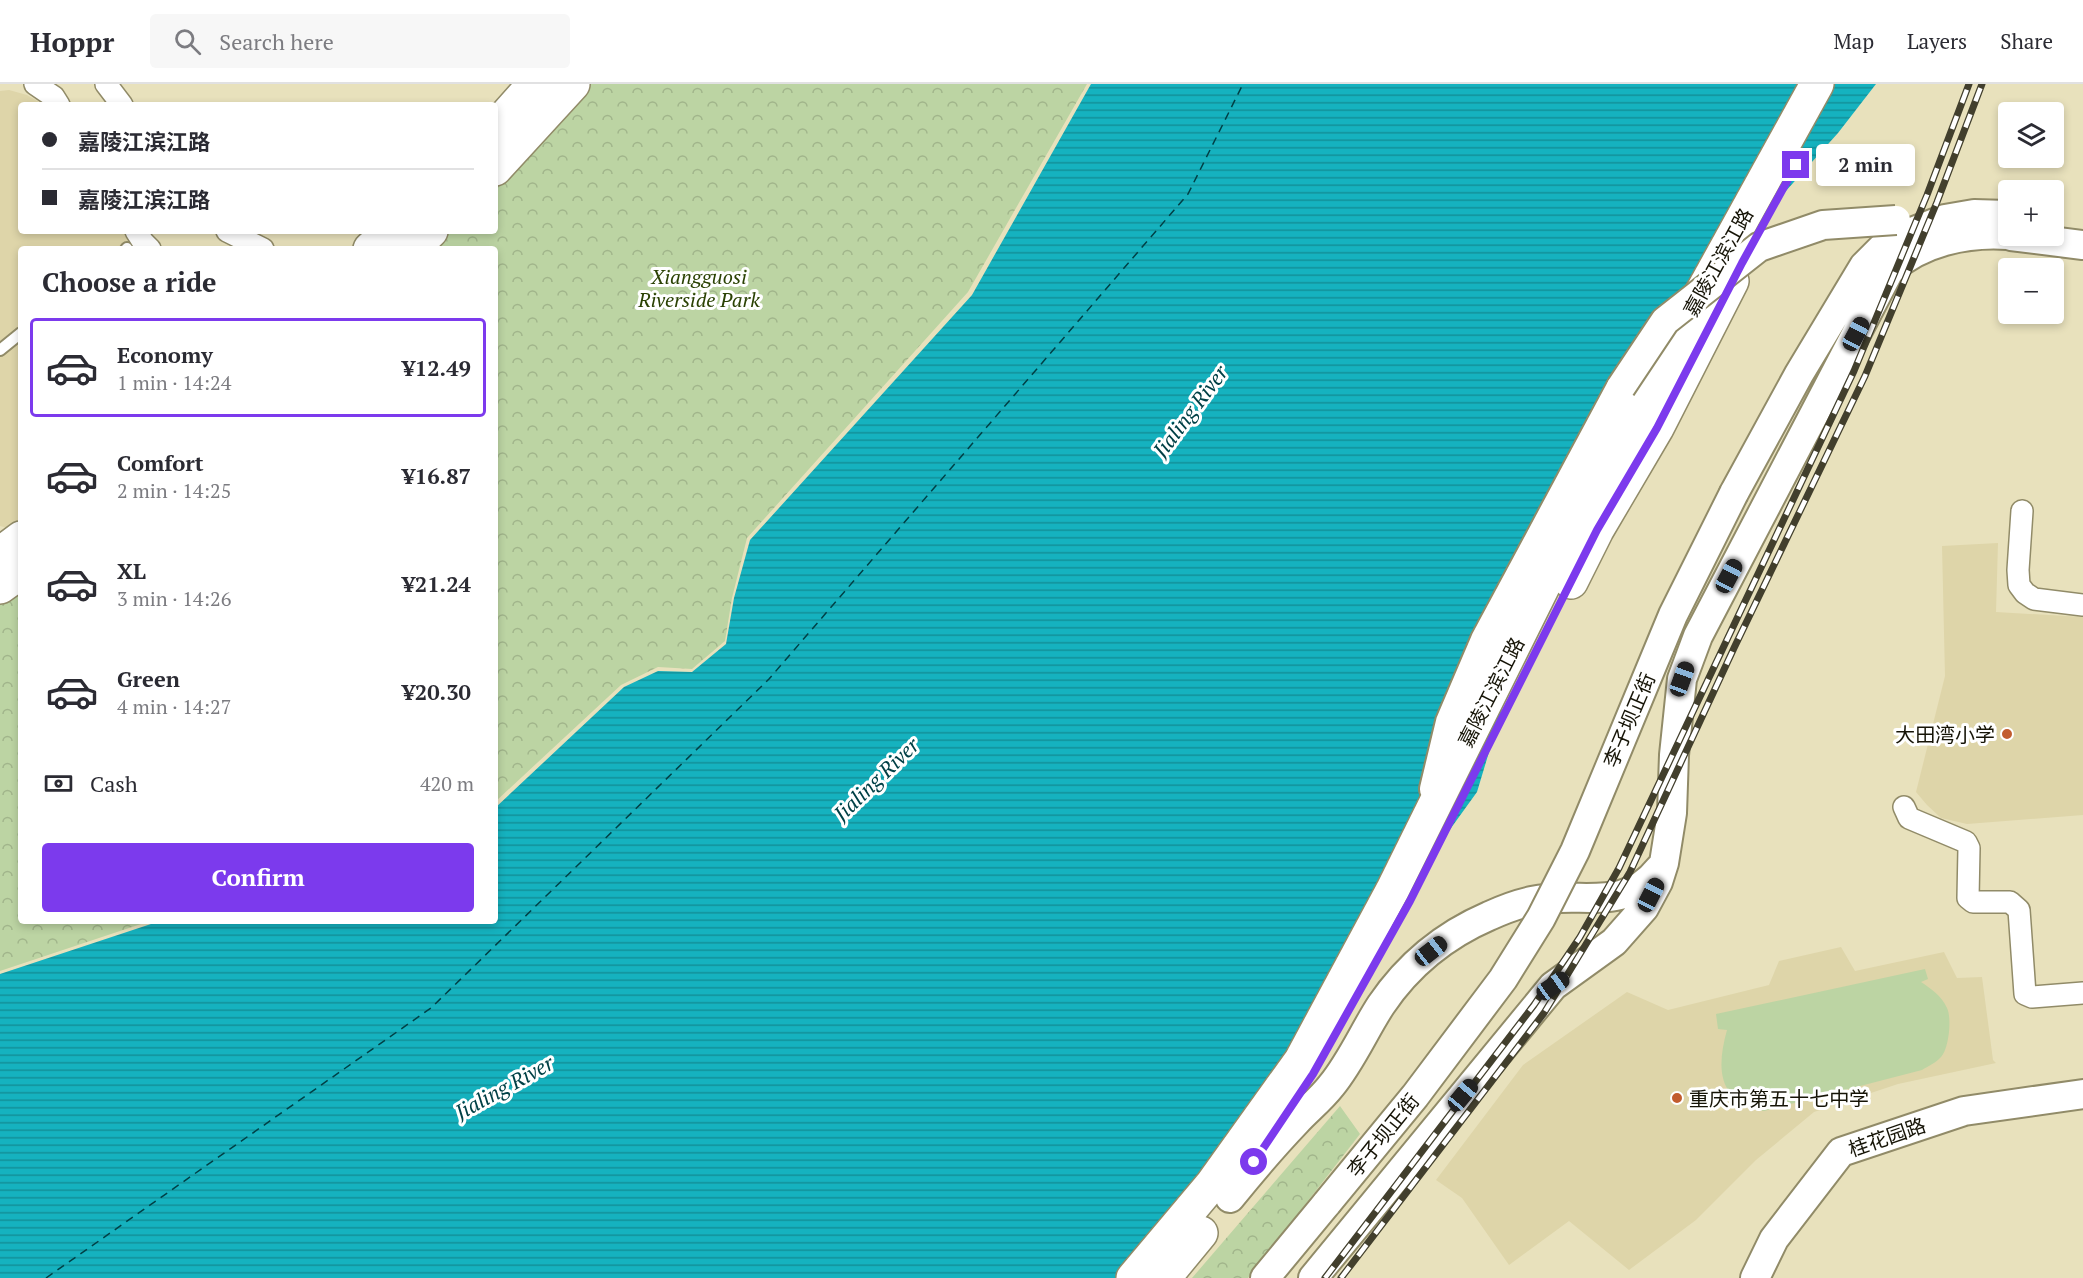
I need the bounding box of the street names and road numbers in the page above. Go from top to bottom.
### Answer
street label: 嘉陵江滨江路 [1677,203,1759,321]
street label: 嘉陵江滨江路 [1452,632,1530,752]
street label: 李子坝正街 [1597,669,1661,771]
street label: 李子坝正街 [1341,1088,1425,1182]
street label: 桂花园路 [1845,1111,1929,1163]

